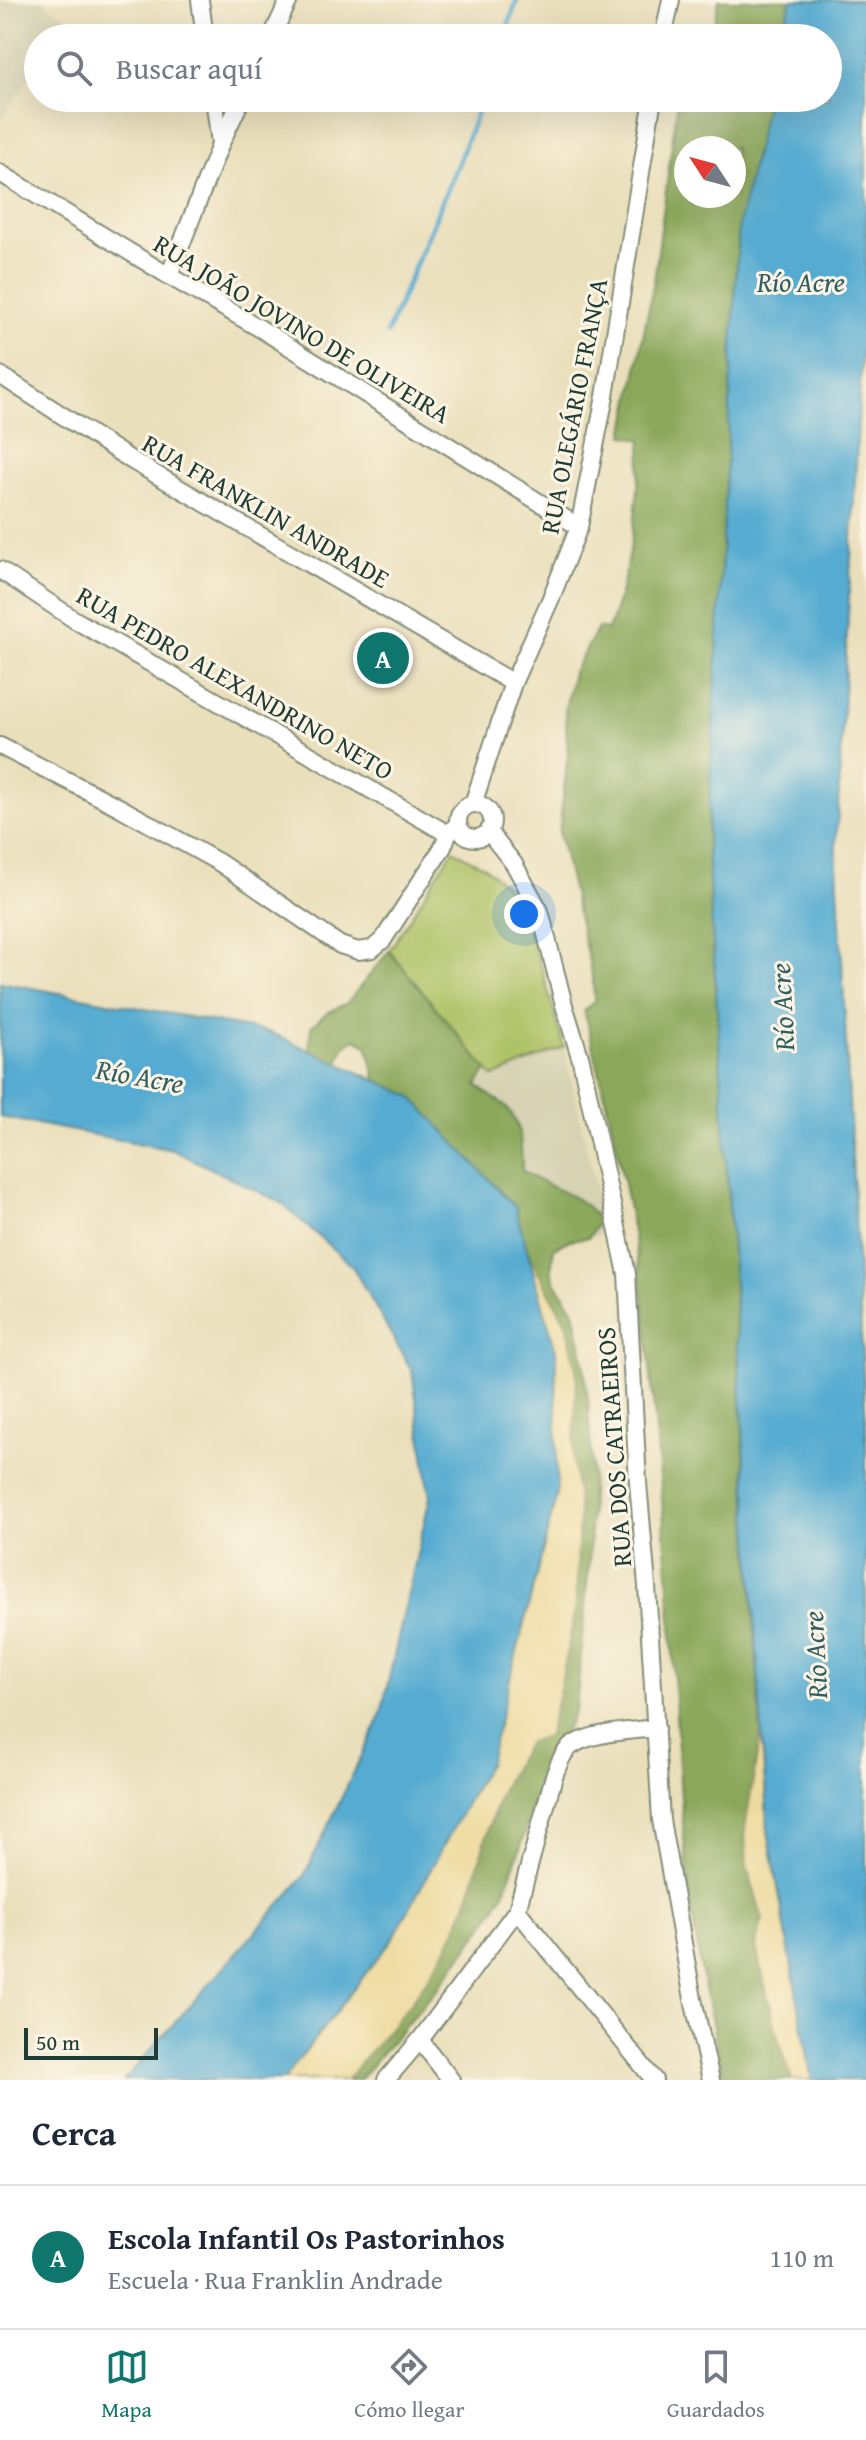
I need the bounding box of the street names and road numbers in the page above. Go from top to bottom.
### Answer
street label: RUA JOÃO JOVINO DE OLIVEIRA [146,224,458,433]
street label: RUA OLEGÁRIO FRANÇA [530,274,617,537]
street label: RUA FRANKLIN ANDRADE [135,424,397,597]
street label: RUA PEDRO ALEXANDRINO NETO [71,579,399,787]
street label: RUA DOS CATRAEIROS [586,1326,641,1568]

